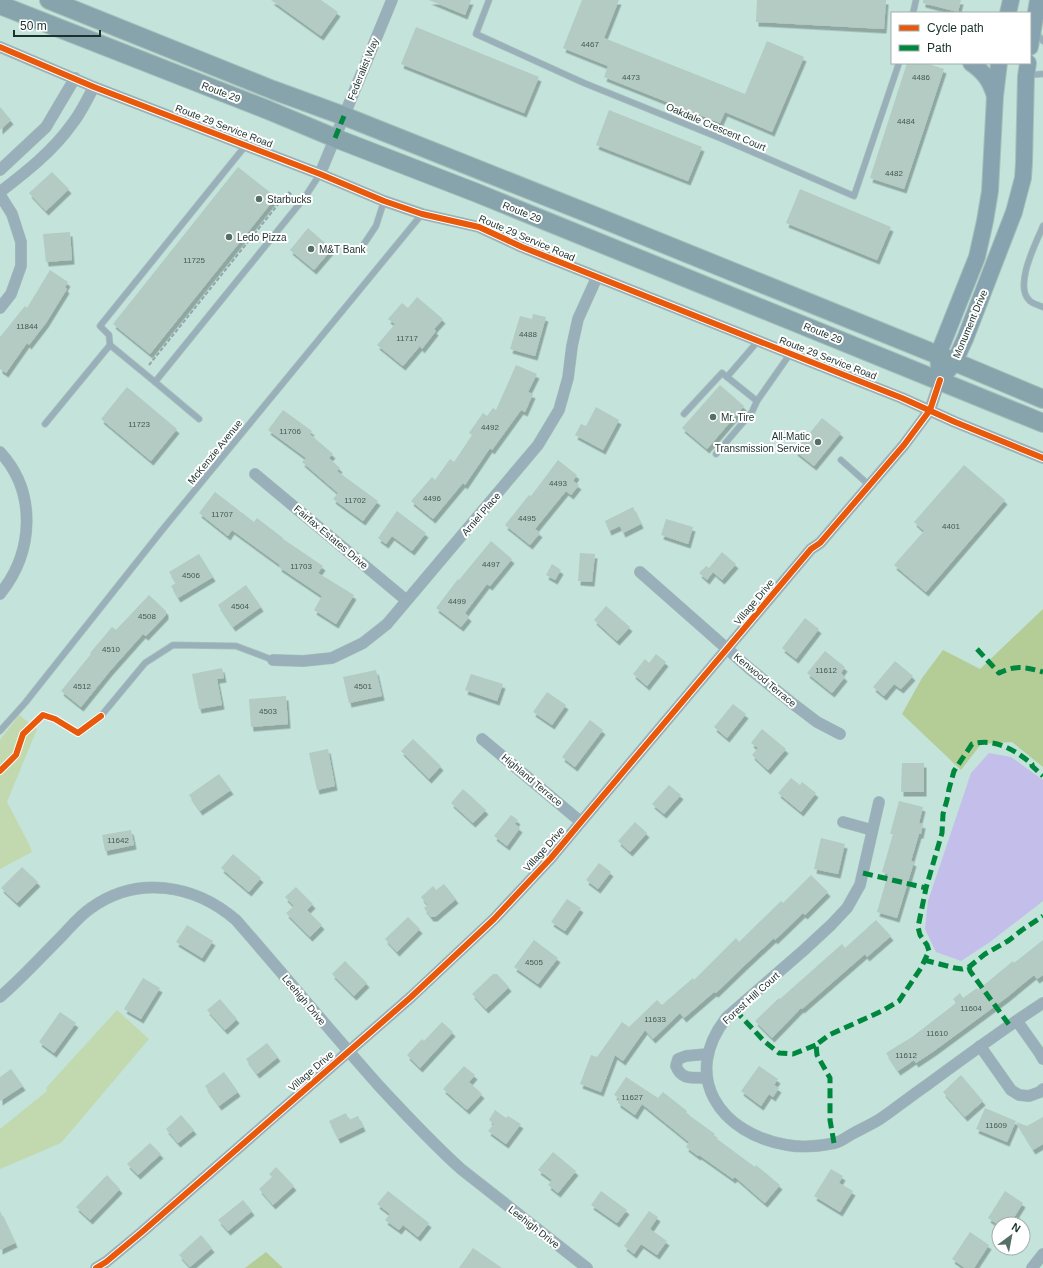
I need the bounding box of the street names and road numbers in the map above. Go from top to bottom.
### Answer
street label: Federalist Way [345,36,381,102]
street label: Route 29 [200,80,242,105]
street label: Oakdale Crescent Court [664,101,768,153]
street label: Route 29 Service Road [174,102,274,150]
street label: Route 29 [501,199,543,225]
street label: Route 29 Service Road [477,213,577,263]
street label: Monument Drive [951,288,990,360]
street label: Route 29 [802,320,844,346]
street label: Route 29 Service Road [778,334,878,382]
street label: McKenzie Avenue [186,417,245,486]
street label: Arniel Place [459,490,503,538]
street label: Fairfax Estates Drive [292,503,370,571]
street label: Village Drive [732,577,776,627]
street label: Kenwood Terrace [732,651,799,709]
street label: Highland Terrace [500,752,565,809]
street label: Village Drive [521,824,567,873]
street label: Forest Hill Court [720,970,782,1026]
street label: Leehigh Drive [280,973,328,1027]
street label: Village Drive [286,1048,336,1094]
street label: Leehigh Drive [506,1204,562,1251]

